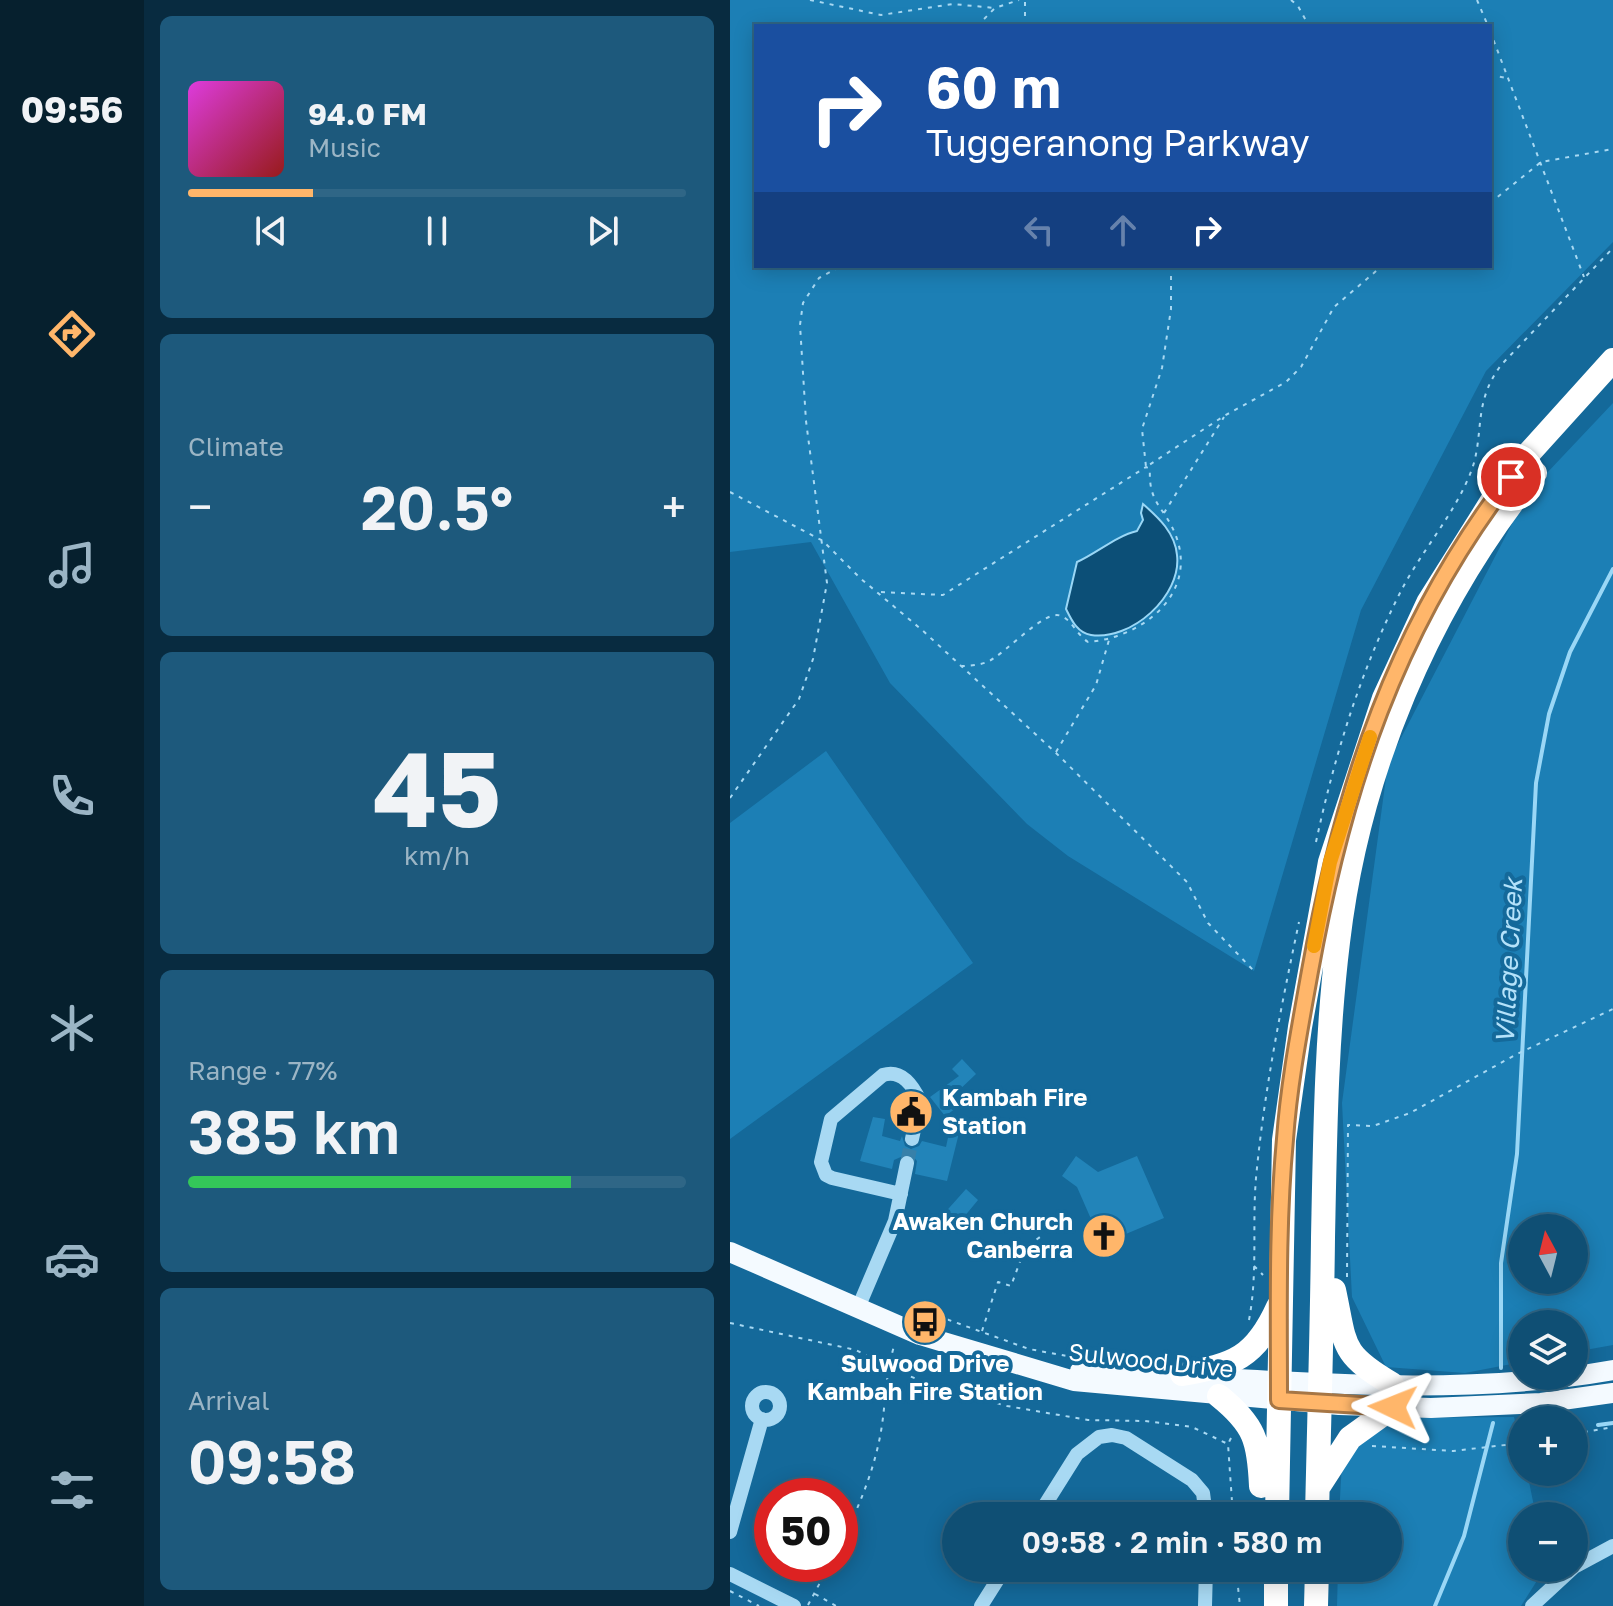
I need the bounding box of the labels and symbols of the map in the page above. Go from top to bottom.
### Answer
pin [1477,443,1545,511]
water label: Village Creek [1489,875,1528,1045]
place label: Kambah Fire Station [942,1082,1087,1139]
public building icon: Kambah Fire Station [887,1088,935,1136]
place label: Awaken Church Canberra [893,1206,1073,1263]
church icon: Awaken Church Canberra [1080,1212,1128,1260]
north arrow [1508,1214,1588,1294]
bus stop icon: Sulwood Drive Kambah Fire Station [901,1298,949,1346]
street label: Sulwood Drive [1067,1336,1235,1383]
place label: Sulwood Drive Kambah Fire Station [807,1348,1043,1405]
position arrow [1351,1365,1435,1449]
speed limit sign: 50 [754,1478,858,1582]

